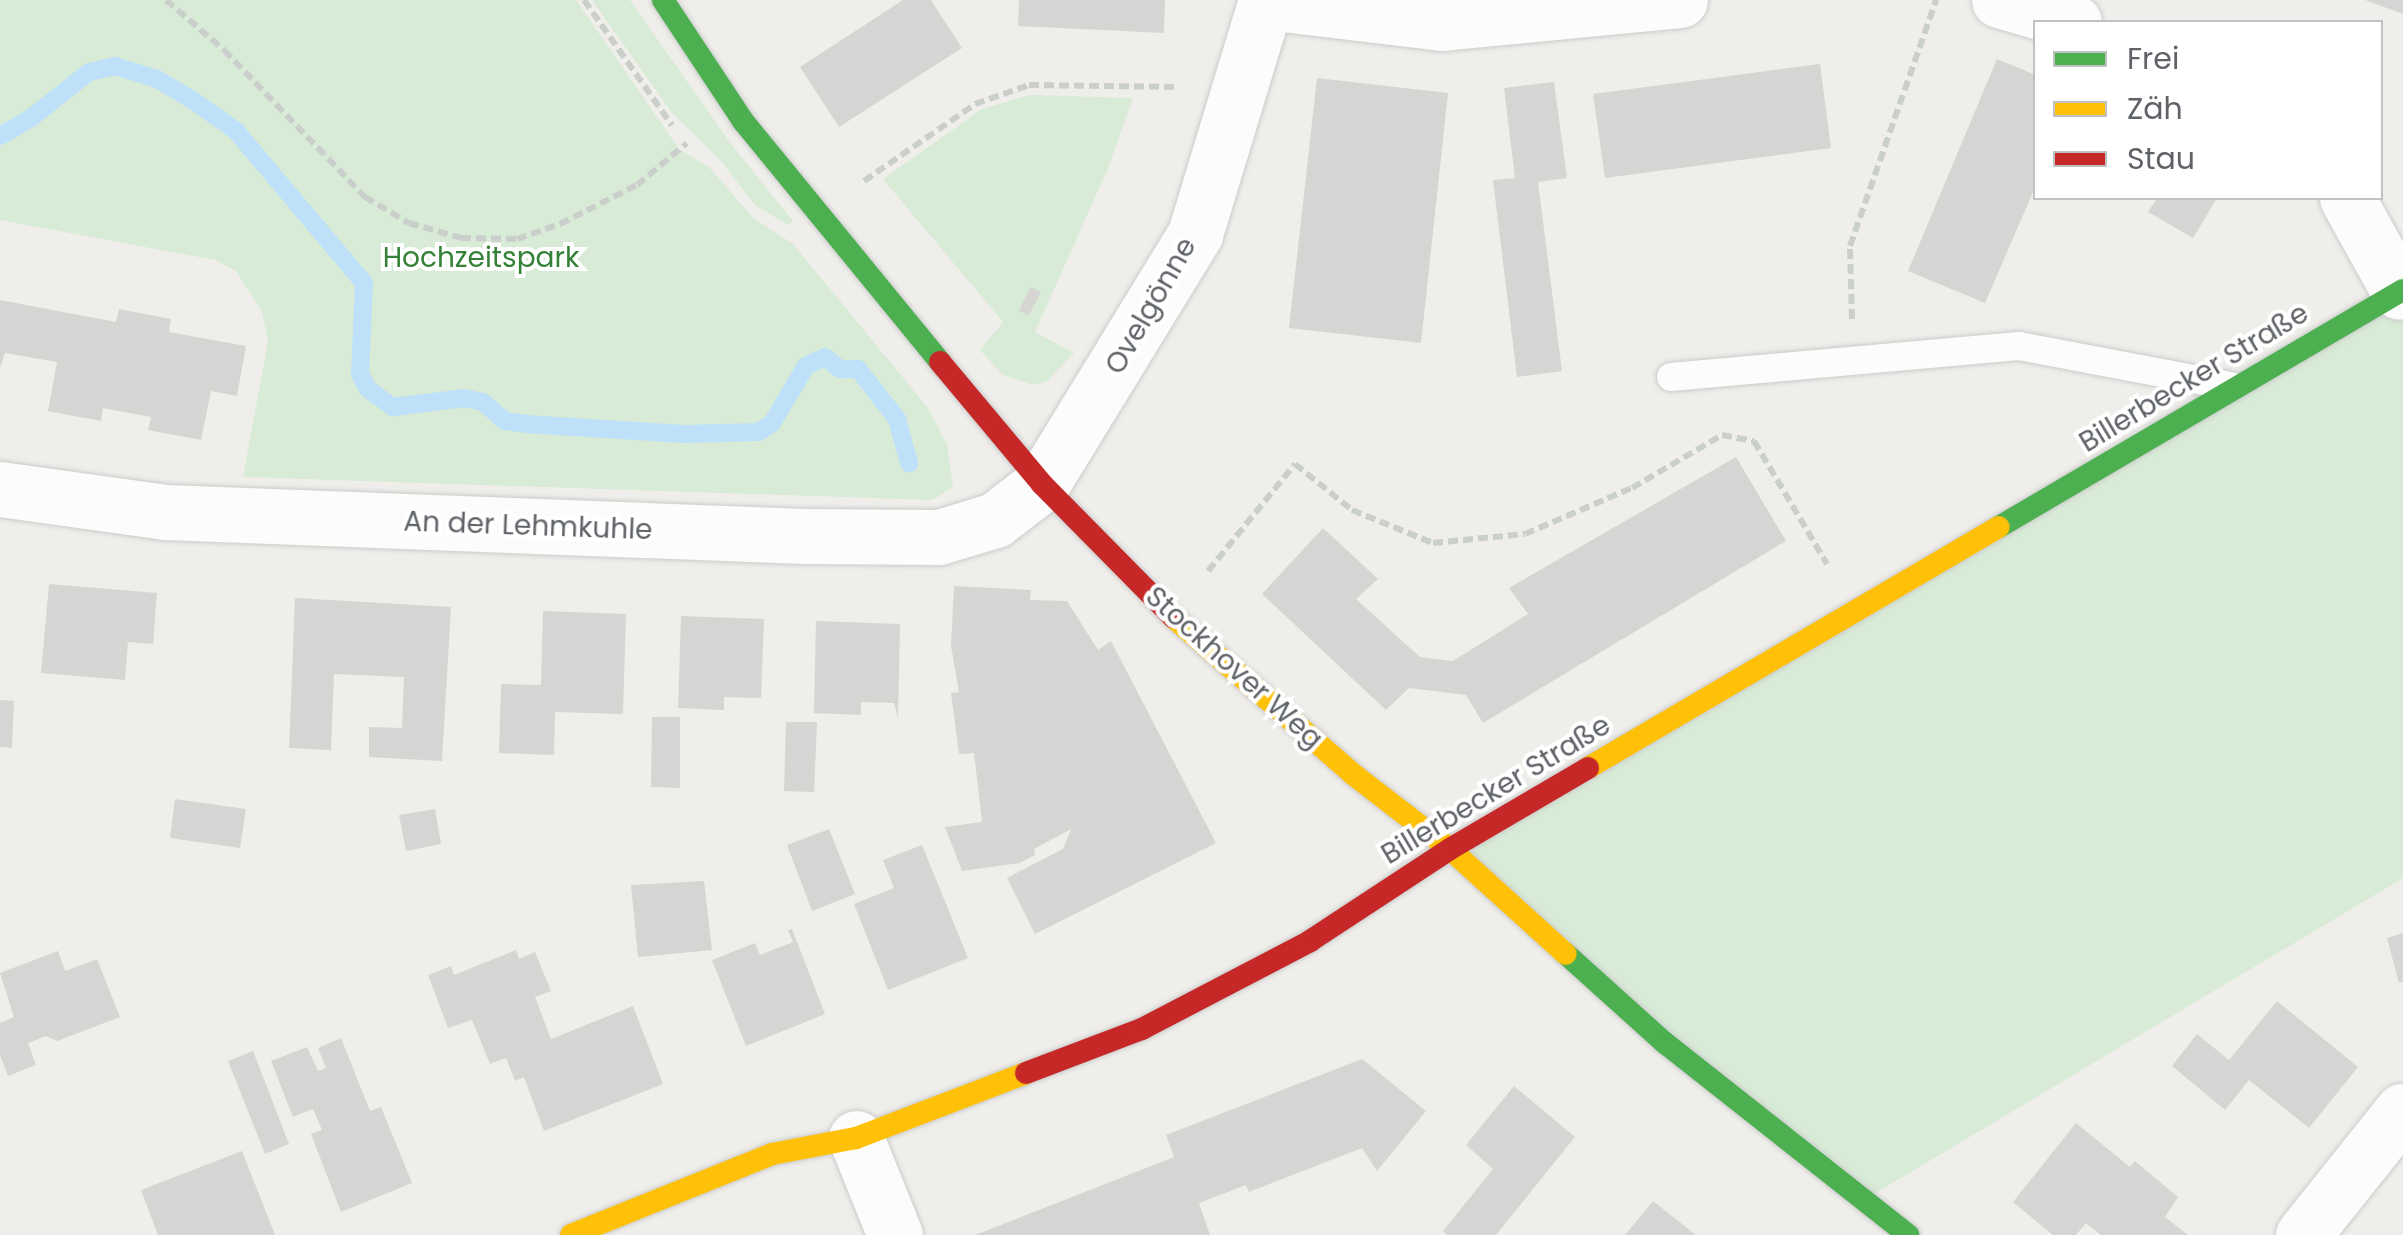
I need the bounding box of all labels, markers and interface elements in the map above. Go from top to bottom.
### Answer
legend [2033,20,2383,200]
text: Frei [2127,37,2179,80]
text: Zäh [2127,87,2183,130]
text: Stau [2127,137,2195,180]
street label: Ovelgönne [1098,232,1204,380]
park label: Hochzeitspark [383,241,579,275]
street label: Billerbecker Straße [2073,296,2315,460]
street label: An der Lehmkuhle [403,505,653,547]
street label: Stockhover Weg [1139,580,1329,756]
street label: Billerbecker Straße [1375,708,1617,872]

